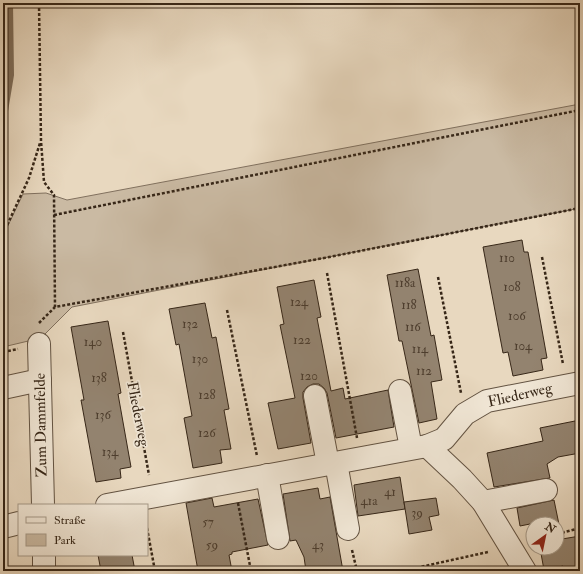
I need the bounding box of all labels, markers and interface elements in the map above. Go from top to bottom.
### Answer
house number: 110 [499,250,515,266]
house number: 118a [395,275,416,291]
house number: 108 [503,279,521,295]
house number: 124 [290,294,309,310]
house number: 118 [401,297,417,313]
house number: 106 [508,308,527,324]
house number: 132 [182,316,199,332]
house number: 116 [405,319,422,335]
house number: 122 [293,332,311,348]
house number: 140 [84,334,102,350]
house number: 104 [514,338,533,354]
house number: 114 [412,341,429,357]
house number: 130 [192,351,208,367]
house number: 112 [416,363,432,379]
house number: 120 [300,368,318,384]
house number: 138 [91,370,107,386]
street label: Zum Dammfelde [31,373,51,477]
street label: Fliederweg [486,378,555,412]
street label: Fliederweg [122,380,154,449]
house number: 128 [198,387,216,403]
house number: 136 [95,407,113,423]
house number: 126 [198,425,217,441]
house number: 134 [102,444,119,460]
house number: 41 [384,484,396,500]
house number: 41a [361,493,378,509]
legend [18,504,148,556]
house number: 39 [411,505,423,521]
text: Straße [54,513,85,528]
house number: 57 [202,514,214,530]
north arrow [525,516,565,556]
text: N [542,519,559,537]
text: Park [54,533,76,548]
house number: 59 [206,537,218,553]
house number: 43 [312,537,324,553]

